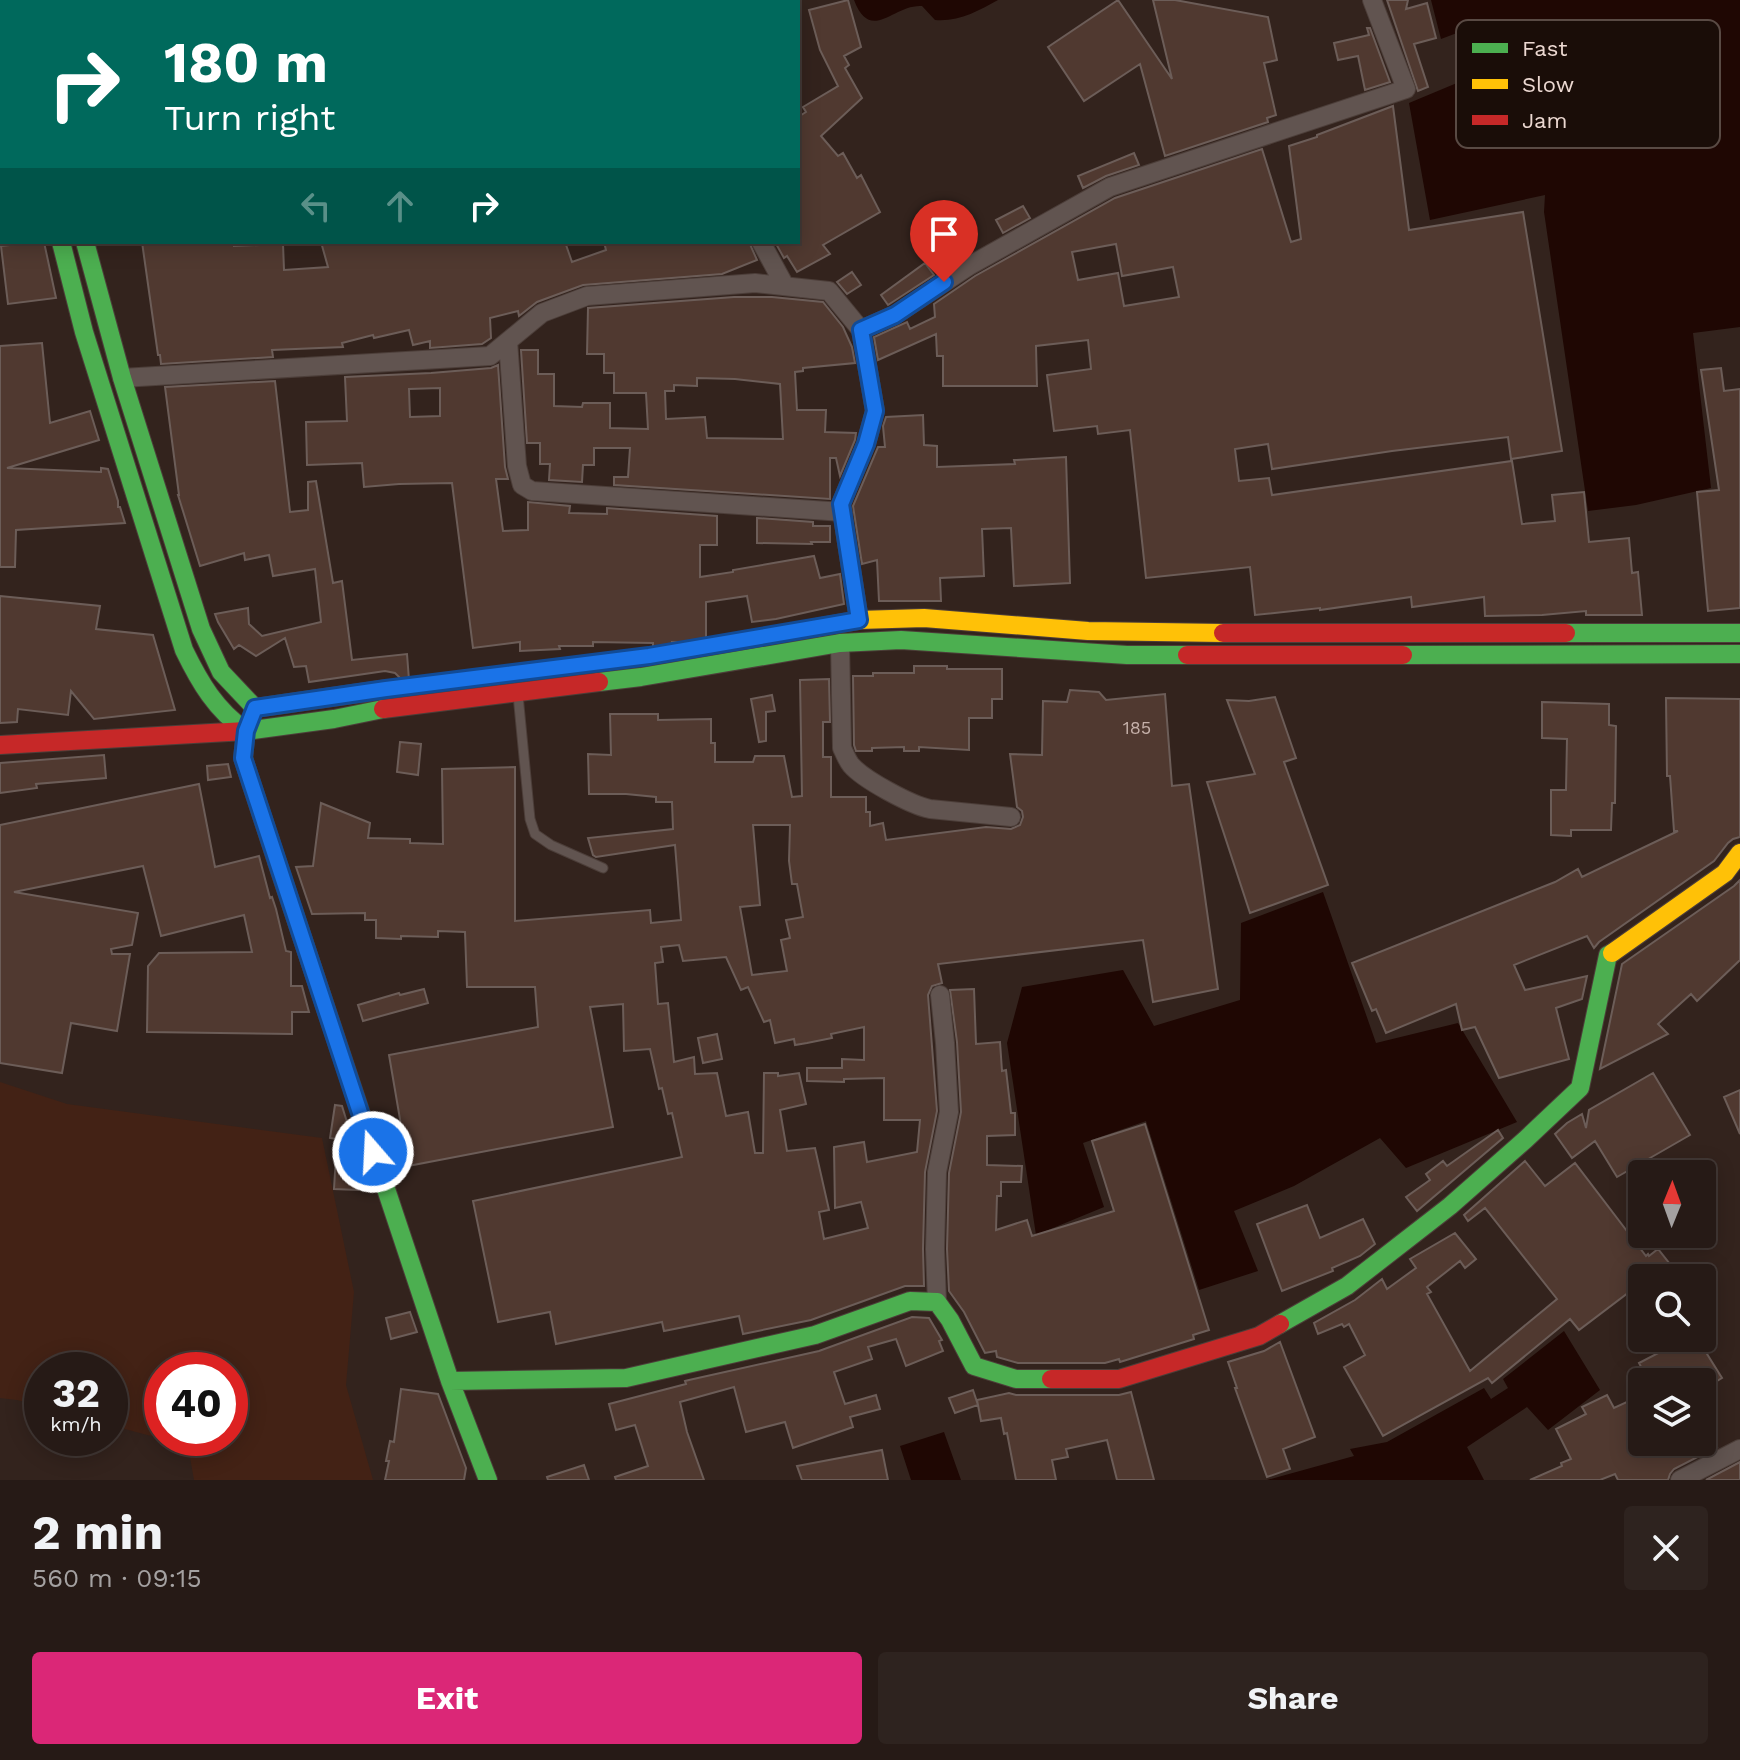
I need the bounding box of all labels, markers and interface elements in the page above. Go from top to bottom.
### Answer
legend [1456,20,1720,148]
text: 180 m [164,30,328,96]
icon: right [32,32,136,136]
text: Fast [1522,36,1568,61]
text: Slow [1522,72,1574,97]
text: Turn right [164,97,335,139]
text: Jam [1522,108,1567,133]
icon: left [294,184,338,228]
icon: ahead [378,184,422,228]
icon: right [462,184,506,228]
pin [910,200,978,282]
icon: arrive [922,212,966,256]
house number: 185 [1123,717,1151,738]
position arrow [331,1110,415,1194]
north arrow [1628,1160,1716,1248]
map controls [1628,1160,1716,1456]
button: search [1628,1264,1716,1352]
speed limit sign: 40 [144,1352,248,1456]
button: layers [1628,1368,1716,1456]
text: 32 [52,1370,100,1417]
text: km/h [50,1412,102,1436]
text: 2 min [32,1504,163,1561]
button: close [1624,1506,1708,1590]
text: 560 m · 09:15 [32,1563,202,1593]
button: Exit [32,1652,862,1744]
button: Share [878,1652,1708,1744]

